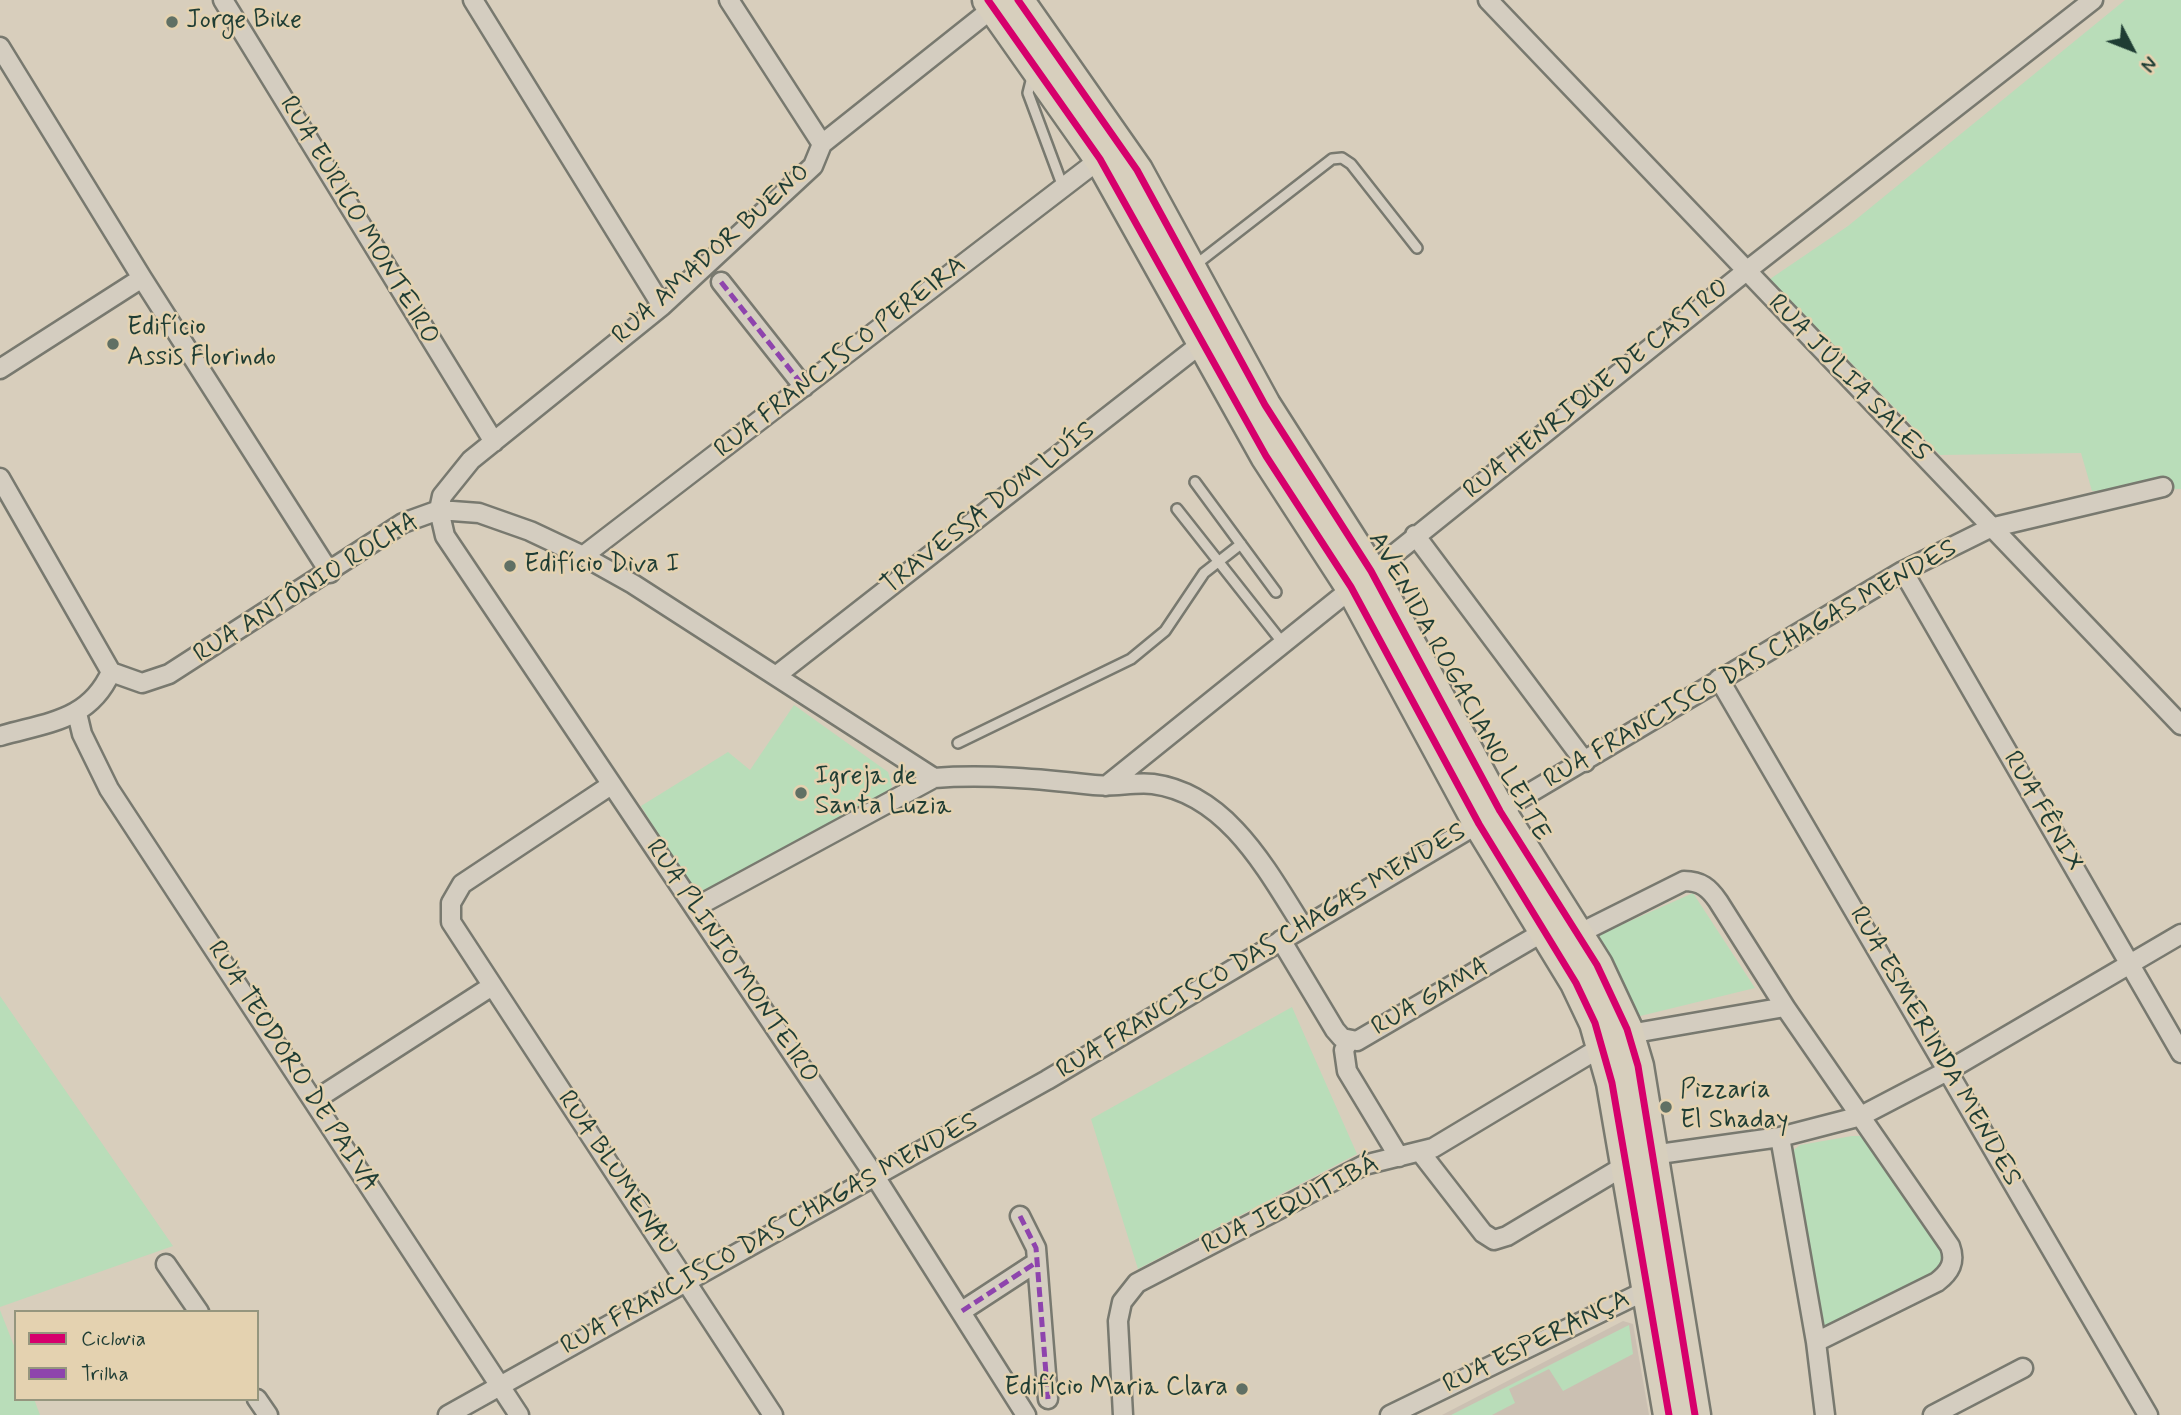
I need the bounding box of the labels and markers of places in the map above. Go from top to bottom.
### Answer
place label: Jorge Bike [186,6,302,38]
marker: Jorge Bike [164,14,180,30]
place label: Edifício Assis Florindo [127,313,276,374]
marker: Edifício Assis Florindo [105,336,121,352]
place label: Edifício Diva I [524,550,680,582]
marker: Edifício Diva I [502,558,518,574]
place label: Igreja de Santa Luzia [815,762,951,824]
marker: Igreja de Santa Luzia [793,785,809,801]
place label: Pizzaria El Shaday [1680,1076,1789,1138]
marker: Pizzaria El Shaday [1658,1099,1674,1115]
place label: Edifício Maria Clara [1004,1373,1228,1405]
marker: Edifício Maria Clara [1234,1381,1250,1397]

